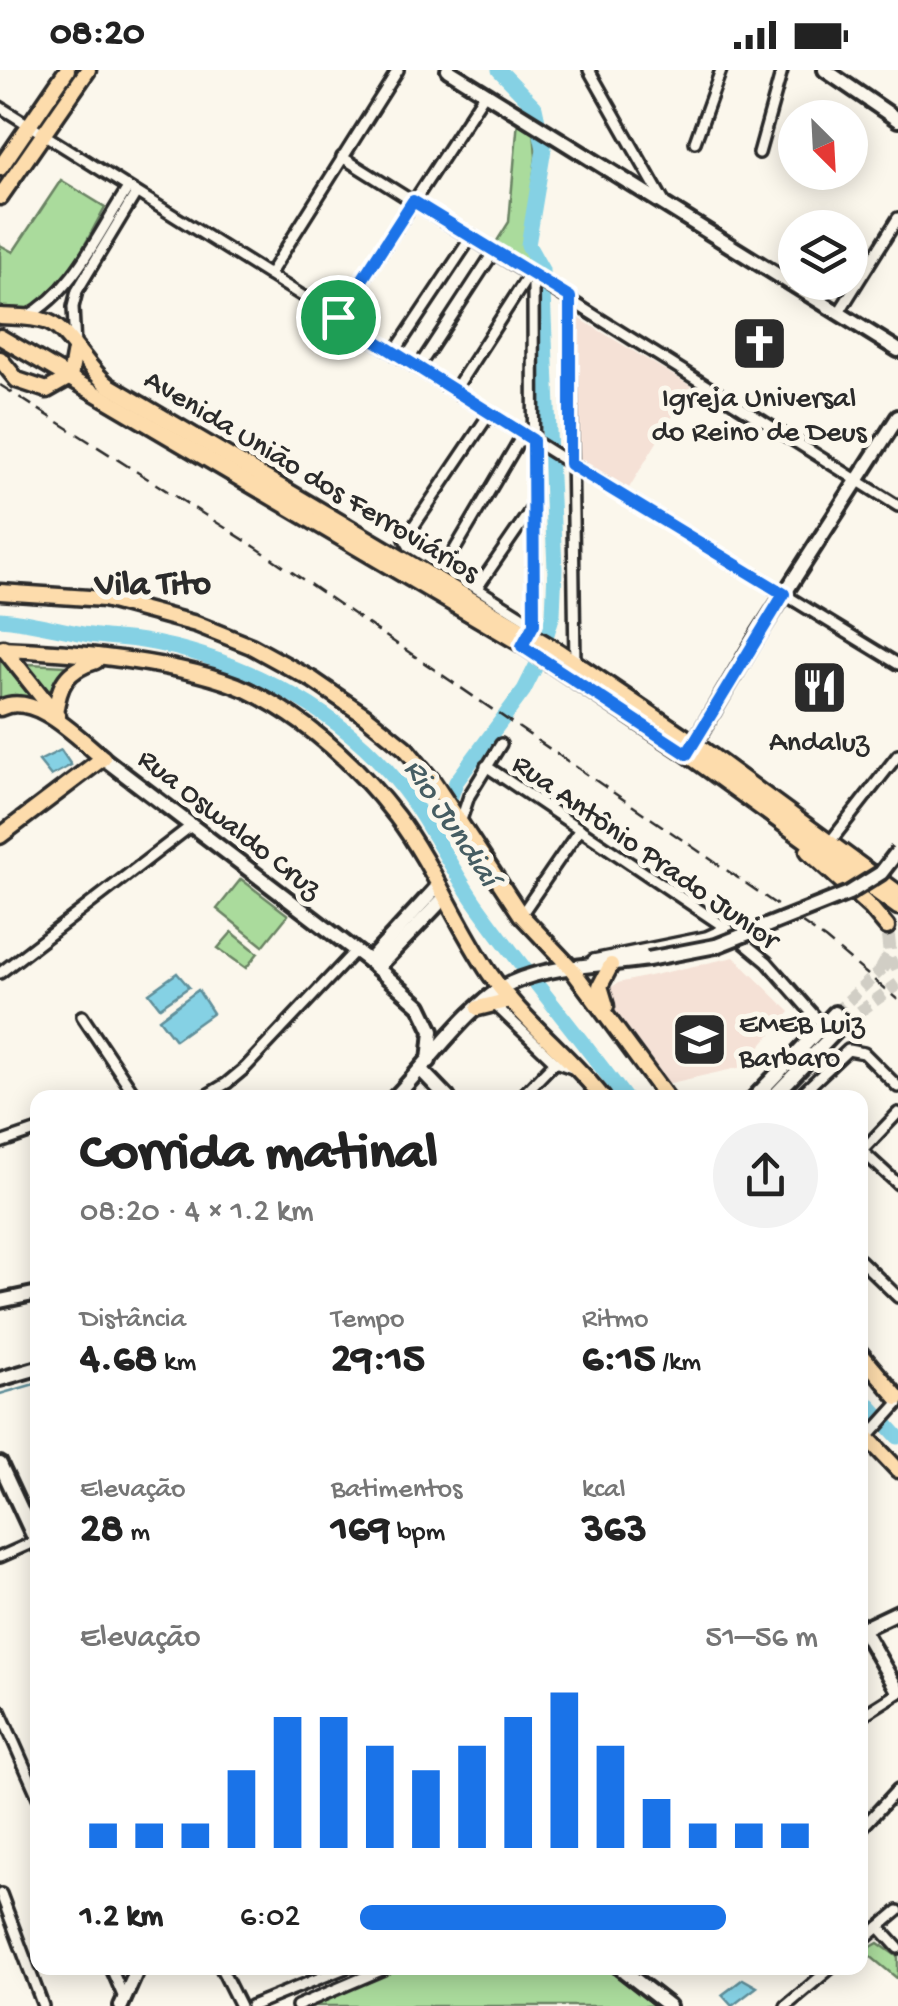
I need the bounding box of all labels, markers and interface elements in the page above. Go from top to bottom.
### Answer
text: 08:20 [50,13,145,57]
north arrow [778,100,868,190]
map controls [778,100,868,300]
button: layers [778,210,868,300]
pin [296,275,381,360]
icon: arrive [311,290,366,345]
church icon: Igreja Universal do Reino de Deus [729,313,789,373]
street label: Avenida União dos Ferroviários [137,364,486,592]
place label: Igreja Universal do Reino de Deus [651,383,868,452]
district label: Vila Tito [93,566,211,607]
restaurant icon: Andaluz [789,658,849,718]
place label: Andaluz [769,727,870,762]
street label: Rua Oswaldo Cruz [129,743,328,909]
street label: Rua Antônio Prado Junior [504,748,787,961]
water label: Rio Jundiaí [393,753,510,900]
school or university icon: EMEB Luiz Barbaro [670,1009,730,1069]
place label: EMEB Luiz Barbaro [738,1009,865,1078]
button: share [713,1123,818,1228]
text: Corrida matinal [80,1124,438,1188]
text: 08:20 · 4 × 1.2 km [80,1194,314,1232]
text: Distância [80,1304,186,1337]
text: Tempo [331,1304,404,1337]
text: Ritmo [582,1304,649,1337]
text: 4.68 [80,1337,157,1386]
text: 29:15 [331,1337,425,1386]
text: 6:15 [582,1337,656,1386]
text: km [157,1347,196,1380]
text: /km [656,1347,701,1380]
text: Elevação [80,1474,186,1507]
text: Batimentos [331,1474,462,1507]
text: kcal [582,1474,626,1507]
text: 28 [80,1507,124,1556]
text: 169 [331,1507,390,1556]
text: 363 [582,1507,647,1556]
text: m [124,1517,150,1550]
text: bpm [390,1517,445,1550]
text: Elevação [80,1620,201,1658]
text: 51–56 m [705,1620,818,1658]
text: 1.2 km [80,1899,163,1937]
text: 6:02 [240,1899,300,1937]

